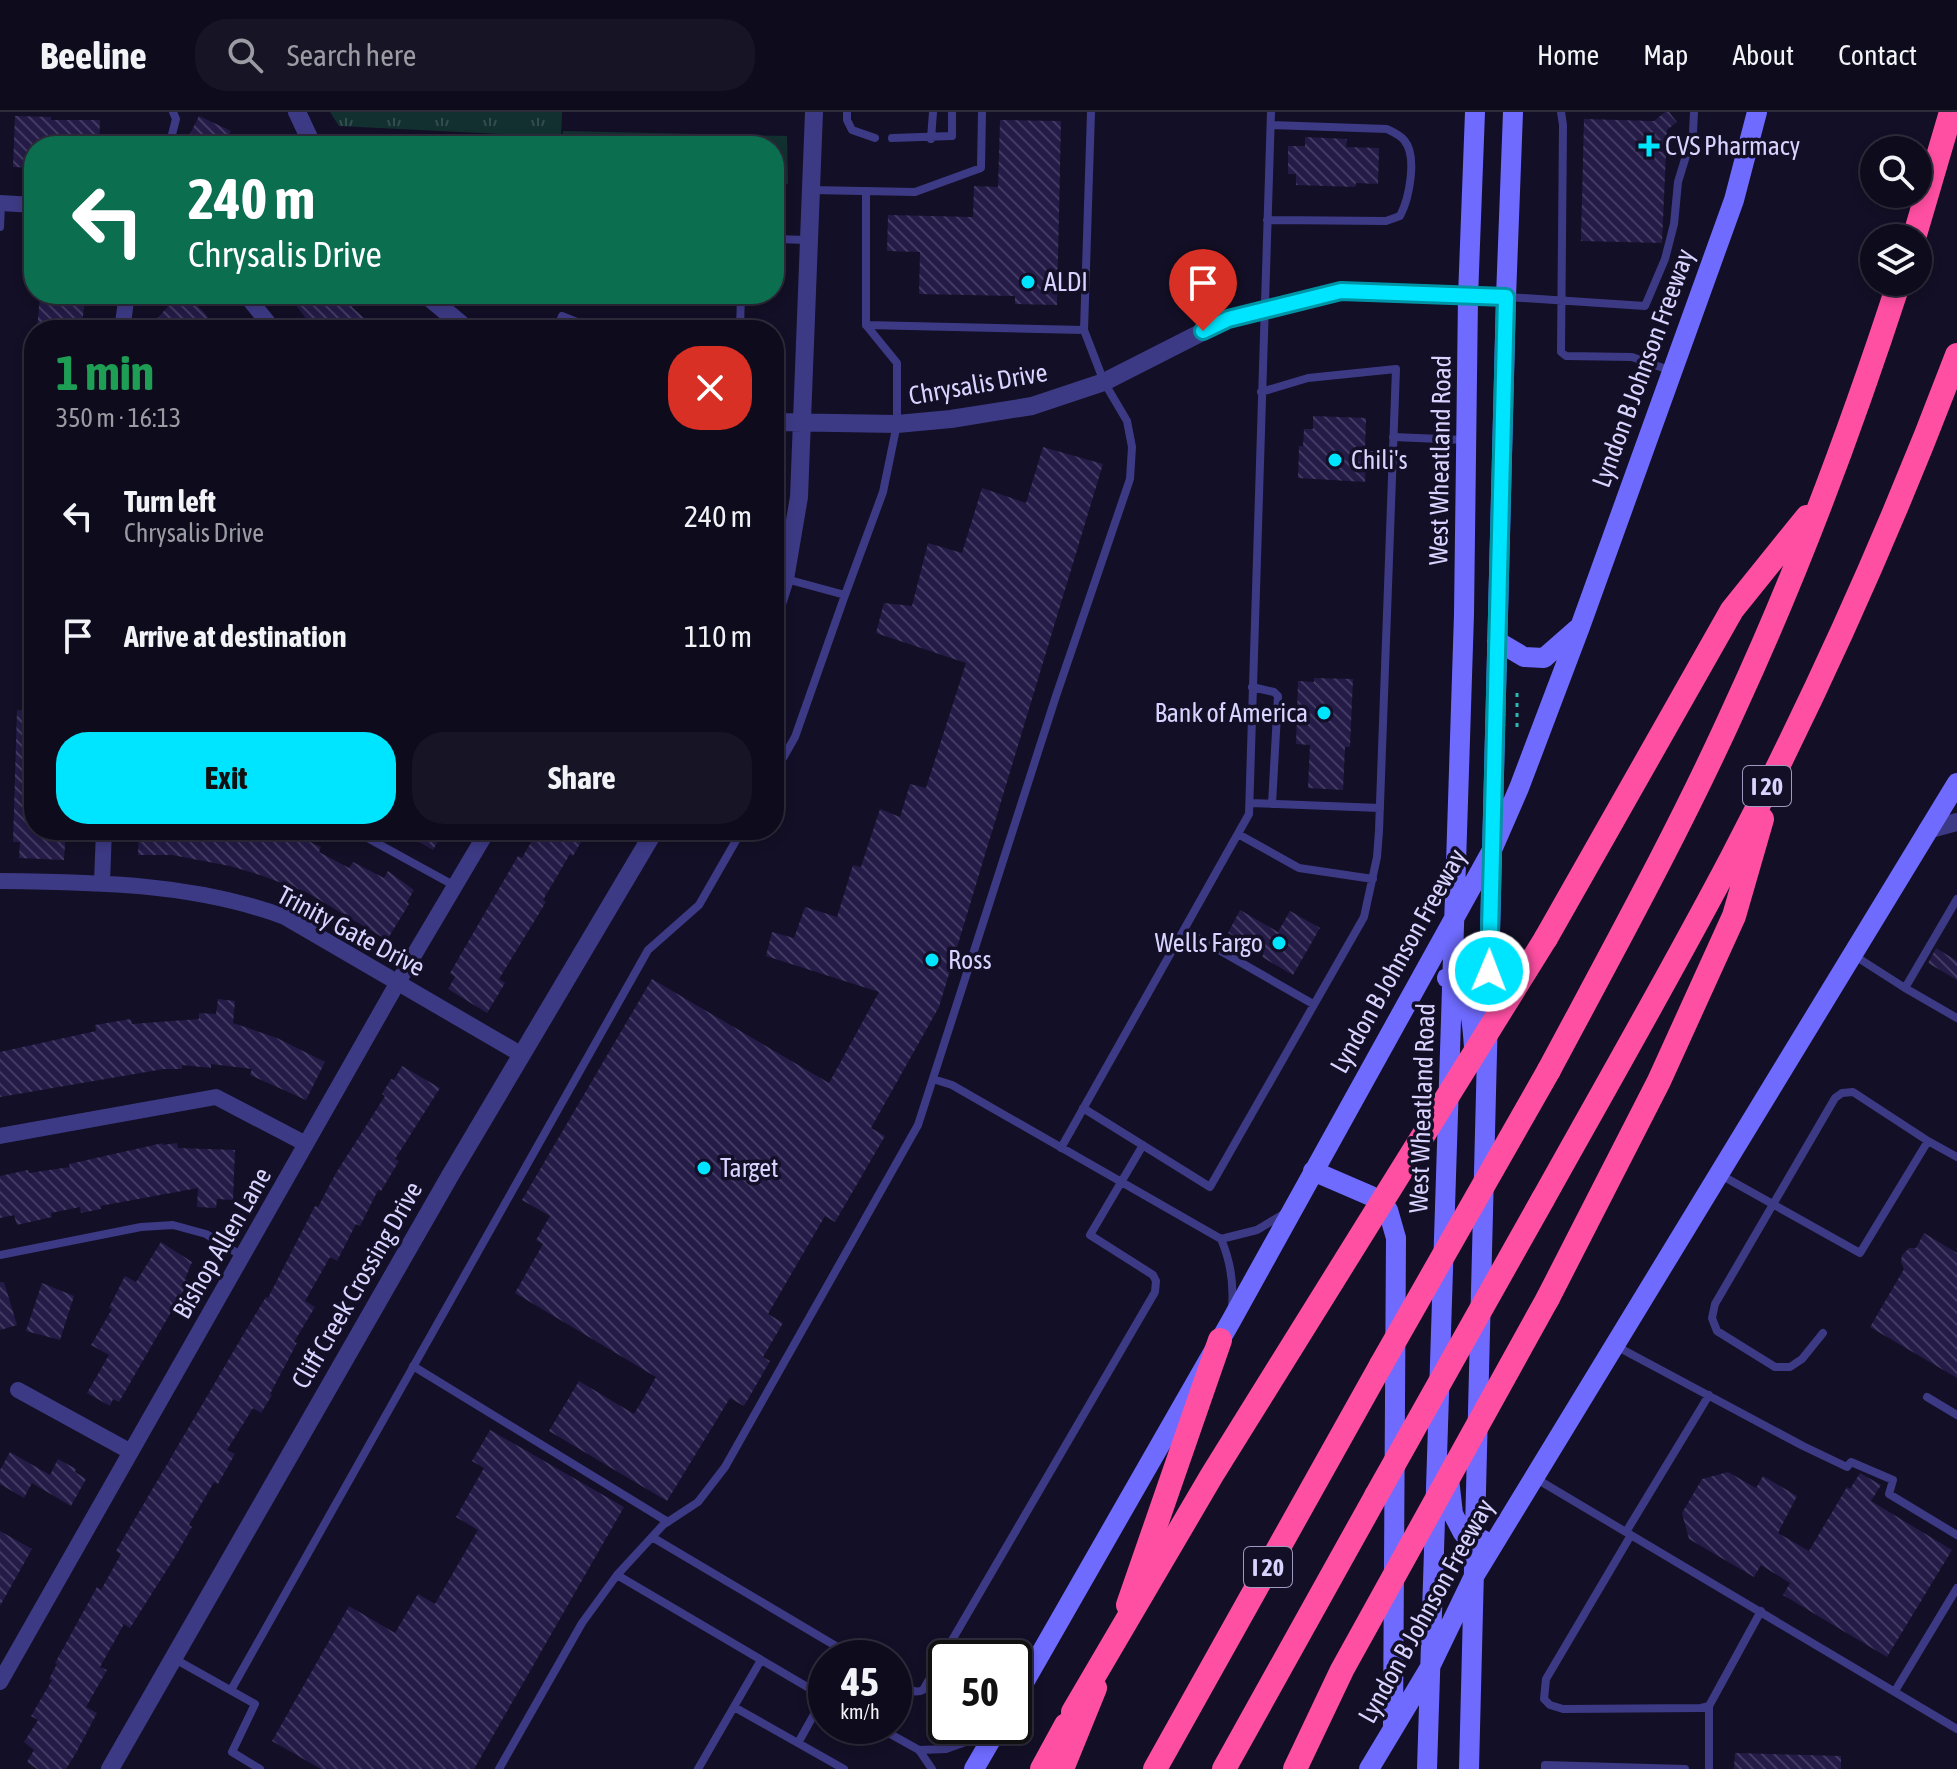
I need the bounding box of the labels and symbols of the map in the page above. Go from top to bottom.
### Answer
place label: CVS Pharmacy [1665,131,1800,161]
marker: CVS Pharmacy [1640,137,1658,155]
street label: Lyndon B Johnson Freeway [1586,244,1700,491]
pin [1169,249,1237,331]
place label: ALDI [1044,267,1088,297]
marker: ALDI [1019,273,1037,291]
street label: West Wheatland Road [1423,355,1457,565]
street label: Chrysalis Drive [906,357,1050,411]
place label: Chili's [1351,445,1408,475]
marker: Chili's [1326,451,1344,469]
place label: Bank of America [1154,698,1308,728]
marker: Bank of America [1315,704,1333,722]
road number: I 20 [1743,766,1791,806]
street label: Lyndon B Johnson Freeway [1324,844,1472,1078]
street label: Trinity Gate Drive [272,880,430,982]
place label: Wells Fargo [1155,928,1263,958]
position arrow [1447,929,1531,1013]
marker: Wells Fargo [1270,934,1288,952]
place label: Ross [948,945,992,975]
marker: Ross [923,951,941,969]
street label: West Wheatland Road [1403,1003,1441,1213]
place label: Target [720,1153,779,1183]
marker: Target [695,1159,713,1177]
street label: Bishop Allen Lane [167,1162,277,1324]
street label: Cliff Creek Crossing Drive [286,1176,428,1394]
street label: Lyndon B Johnson Freeway [1352,1494,1500,1728]
road number: I 20 [1244,1547,1292,1587]
speed limit sign: 50 [928,1640,1032,1744]

